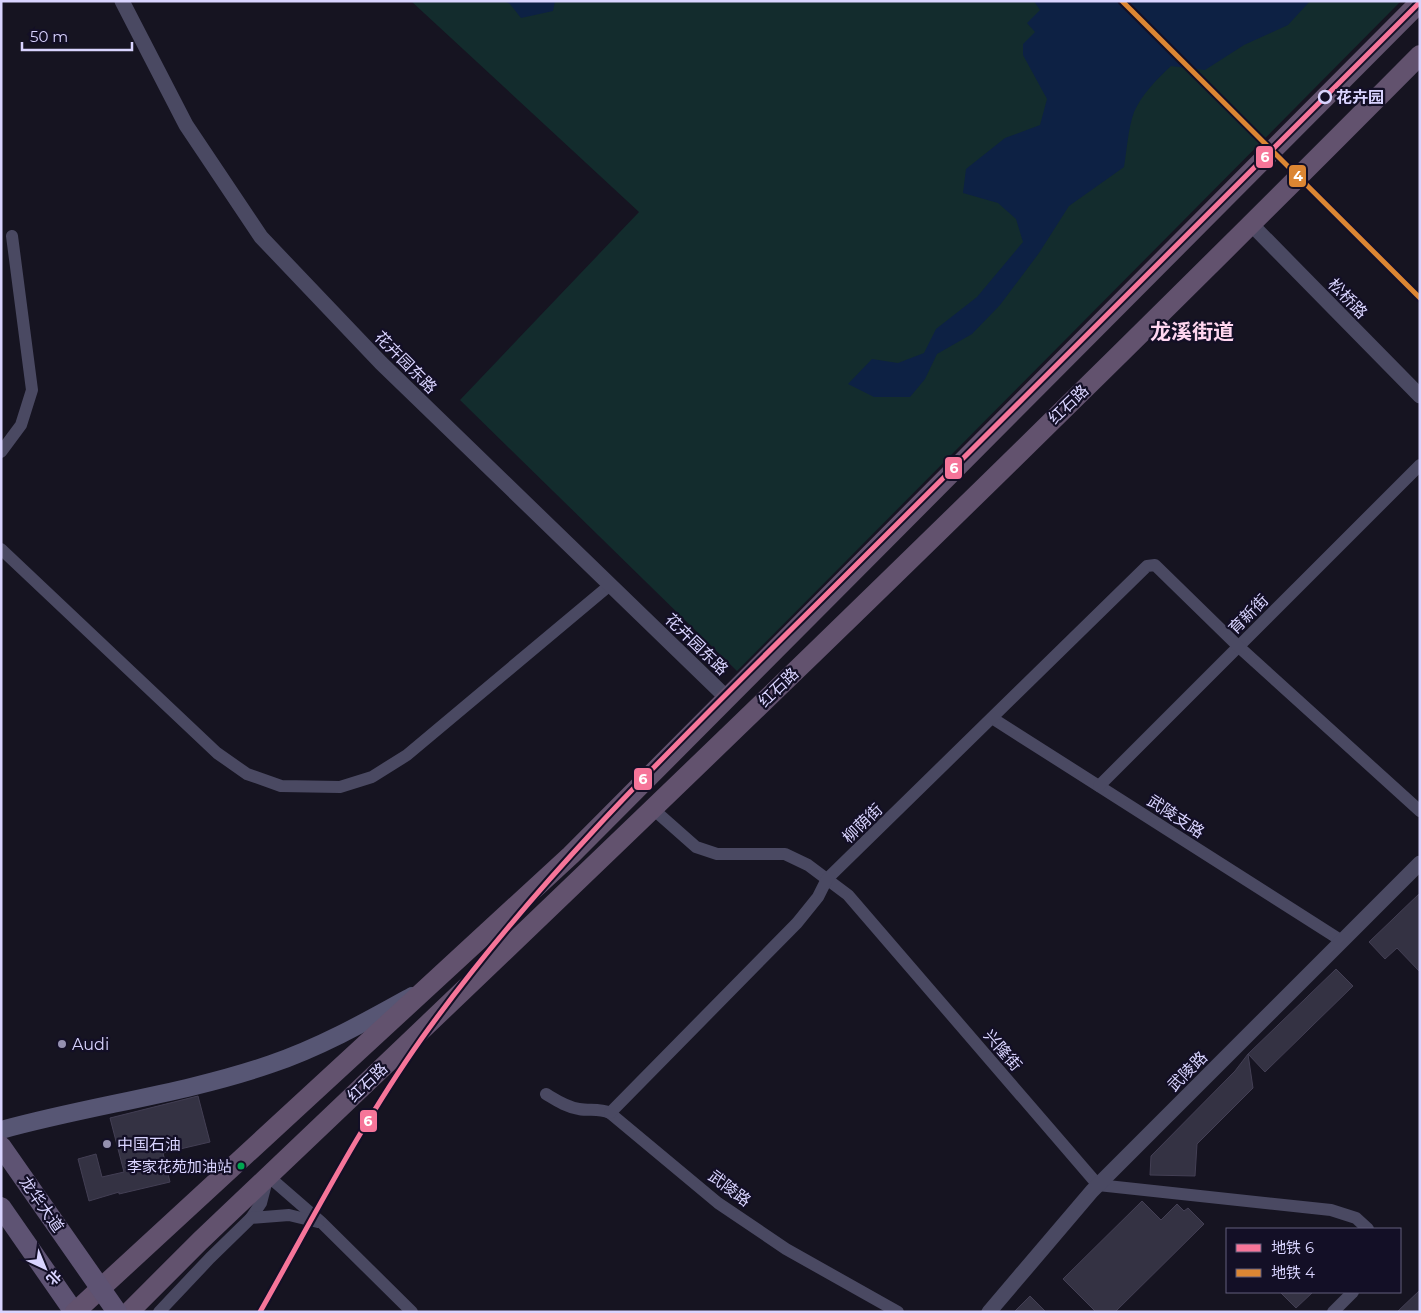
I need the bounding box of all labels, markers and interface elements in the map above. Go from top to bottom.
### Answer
scale bar [22,20,132,52]
text: 50 m [30,27,68,46]
place label: 花卉园 [1336,88,1384,107]
marker: 花卉园 [1318,90,1332,104]
line badge: 6 [1255,145,1274,169]
text: 6 [1261,148,1270,166]
line badge: 4 [1288,164,1307,188]
text: 4 [1293,167,1303,185]
street label: 松桥路 [1324,274,1371,322]
district label: 龙溪街道 [1150,319,1234,344]
street label: 花卉园东路 [371,327,441,397]
street label: 红石路 [1044,381,1092,428]
line badge: 6 [944,456,963,480]
text: 6 [950,459,959,477]
street label: 育新街 [1225,591,1272,638]
street label: 花卉园东路 [661,610,732,679]
street label: 红石路 [754,664,802,711]
line badge: 6 [633,767,653,791]
text: 6 [639,770,648,788]
street label: 武陵支路 [1144,791,1208,842]
street label: 柳荫街 [838,800,886,847]
street label: 兴隆街 [980,1026,1026,1075]
place label: Audi [72,1035,109,1054]
marker: Audi [56,1038,68,1050]
street label: 武陵路 [1164,1048,1211,1095]
street label: 红石路 [343,1059,391,1106]
line badge: 6 [359,1109,378,1133]
text: 6 [364,1112,373,1130]
place label: 中国石油 [117,1135,181,1154]
marker: 中国石油 [101,1138,113,1150]
place label: 李家花苑加油站 [127,1157,232,1176]
marker: 李家花苑加油站 [236,1161,246,1171]
street label: 武陵路 [705,1166,755,1210]
street label: 龙华大道 [15,1173,68,1236]
legend [1226,1228,1401,1293]
text: 地铁 6 [1271,1238,1314,1257]
north arrow [20,1243,70,1293]
text: 地铁 4 [1271,1263,1315,1282]
text: 北 [43,1266,65,1289]

